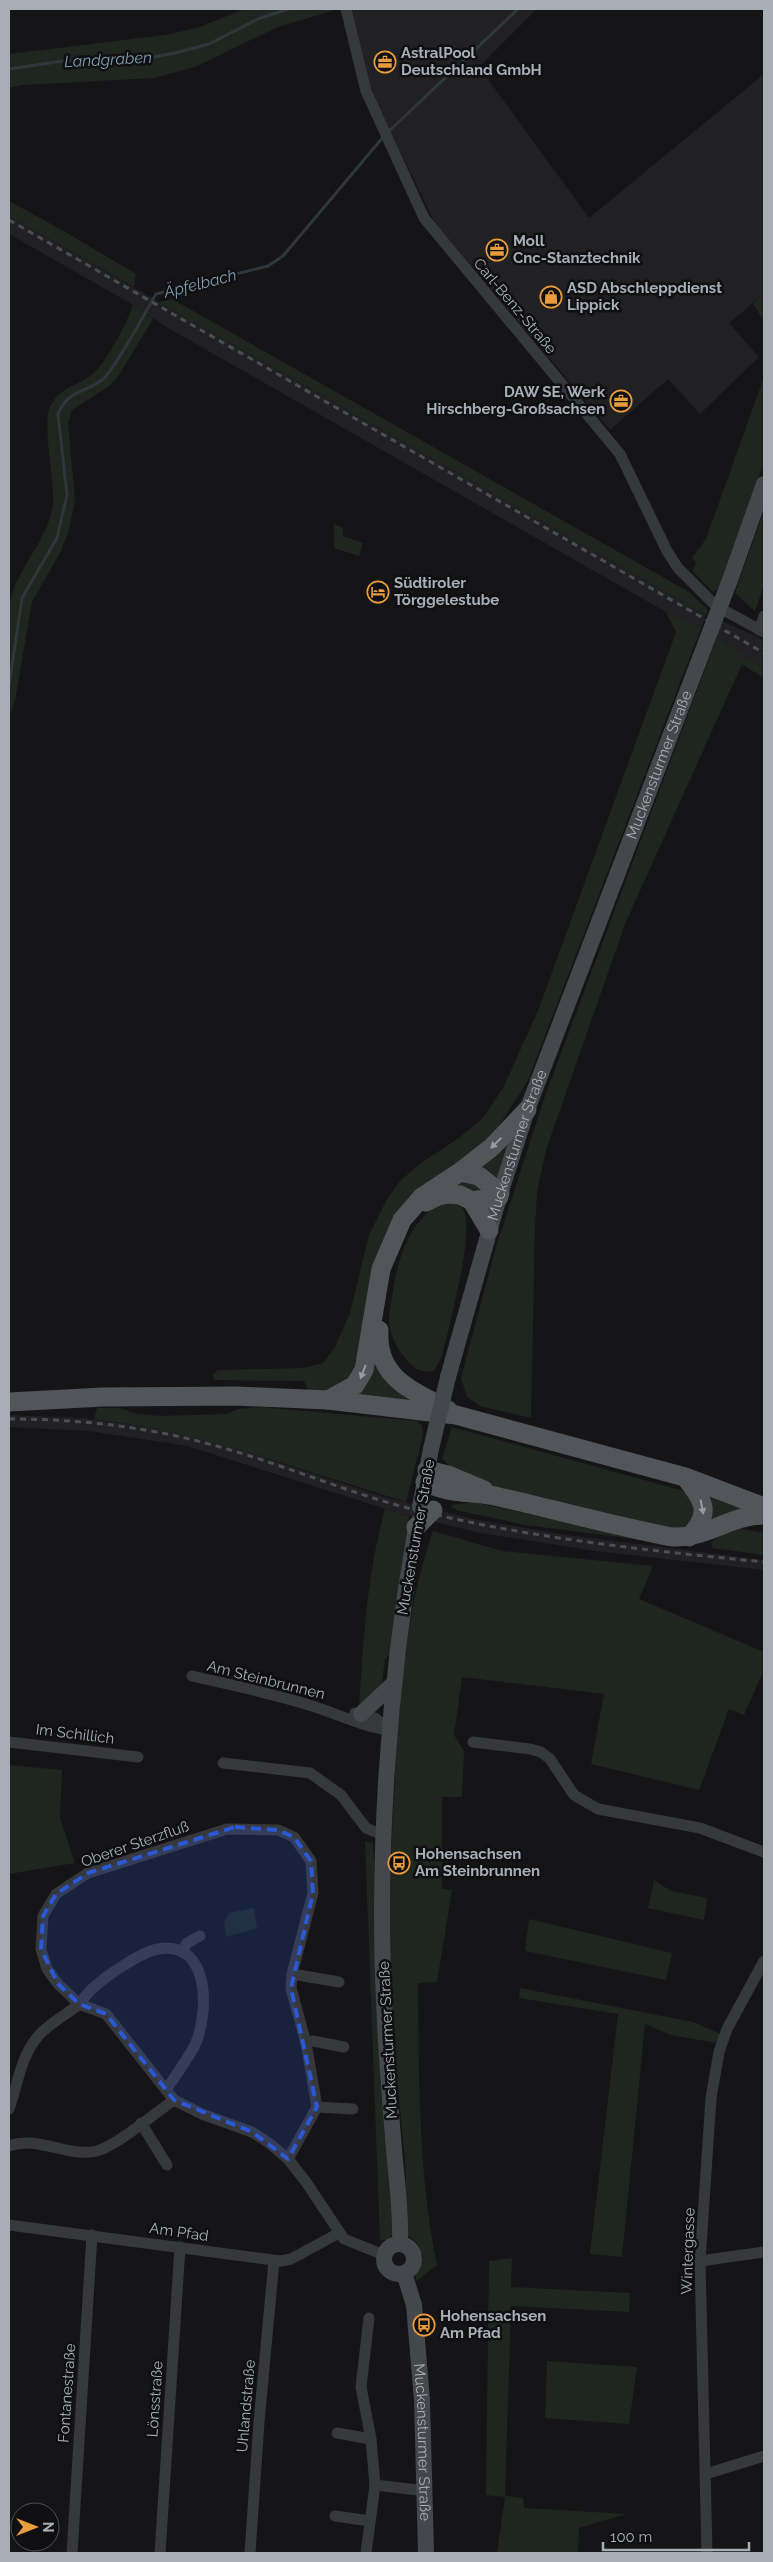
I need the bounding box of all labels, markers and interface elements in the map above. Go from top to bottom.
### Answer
place label: AstralPool Deutschland GmbH [401,44,542,79]
water label: Landgraben [64,48,152,71]
office icon: AstralPool Deutschland GmbH [373,50,397,74]
place label: Moll Cnc-Stanztechnik [513,232,641,267]
office icon: Moll Cnc-Stanztechnik [485,238,509,262]
street label: Carl-Benz-Straße [470,255,560,358]
water label: Äpfelbach [161,264,238,302]
place label: ASD Abschleppdienst Lippick [567,279,722,314]
shop icon: ASD Abschleppdienst Lippick [539,285,563,309]
place label: DAW SE, Werk Hirschberg-Großsachsen [426,383,606,418]
office icon: DAW SE, Werk Hirschberg-Großsachsen [609,389,633,413]
place label: Südtiroler Törggelestube [394,574,499,609]
hotel icon: Südtiroler Törggelestube [366,580,390,604]
street label: Muckensturmer Straße [622,688,696,842]
street label: Muckensturmer Straße [484,1067,551,1223]
one-way arrow [490,1137,502,1149]
one-way arrow [358,1365,366,1379]
street label: Muckensturmer Straße [393,1458,439,1616]
one-way arrow [698,1499,706,1514]
street label: Am Steinbrunnen [205,1657,327,1703]
street label: Im Schillich [35,1720,115,1748]
street label: Oberer Sterzfluß [79,1817,191,1871]
place label: Hohensachsen Am Steinbrunnen [415,1845,540,1880]
bus stop icon: Hohensachsen Am Steinbrunnen [387,1851,411,1875]
street label: Muckensturmer Straße [375,1961,401,2119]
street label: Wintergasse [677,2207,699,2295]
street label: Am Pfad [148,2219,210,2245]
place label: Hohensachsen Am Pfad [440,2307,546,2342]
bus stop icon: Hohensachsen Am Pfad [412,2313,436,2337]
street label: Fontanestraße [55,2343,79,2443]
street label: Uhlandstraße [233,2359,259,2453]
street label: Lönsstraße [143,2360,167,2438]
street label: Muckensturmer Straße [410,2363,434,2521]
north arrow [10,2502,60,2552]
scale bar [603,2520,749,2552]
text: N [40,2522,56,2532]
text: 100 m [610,2528,652,2546]

